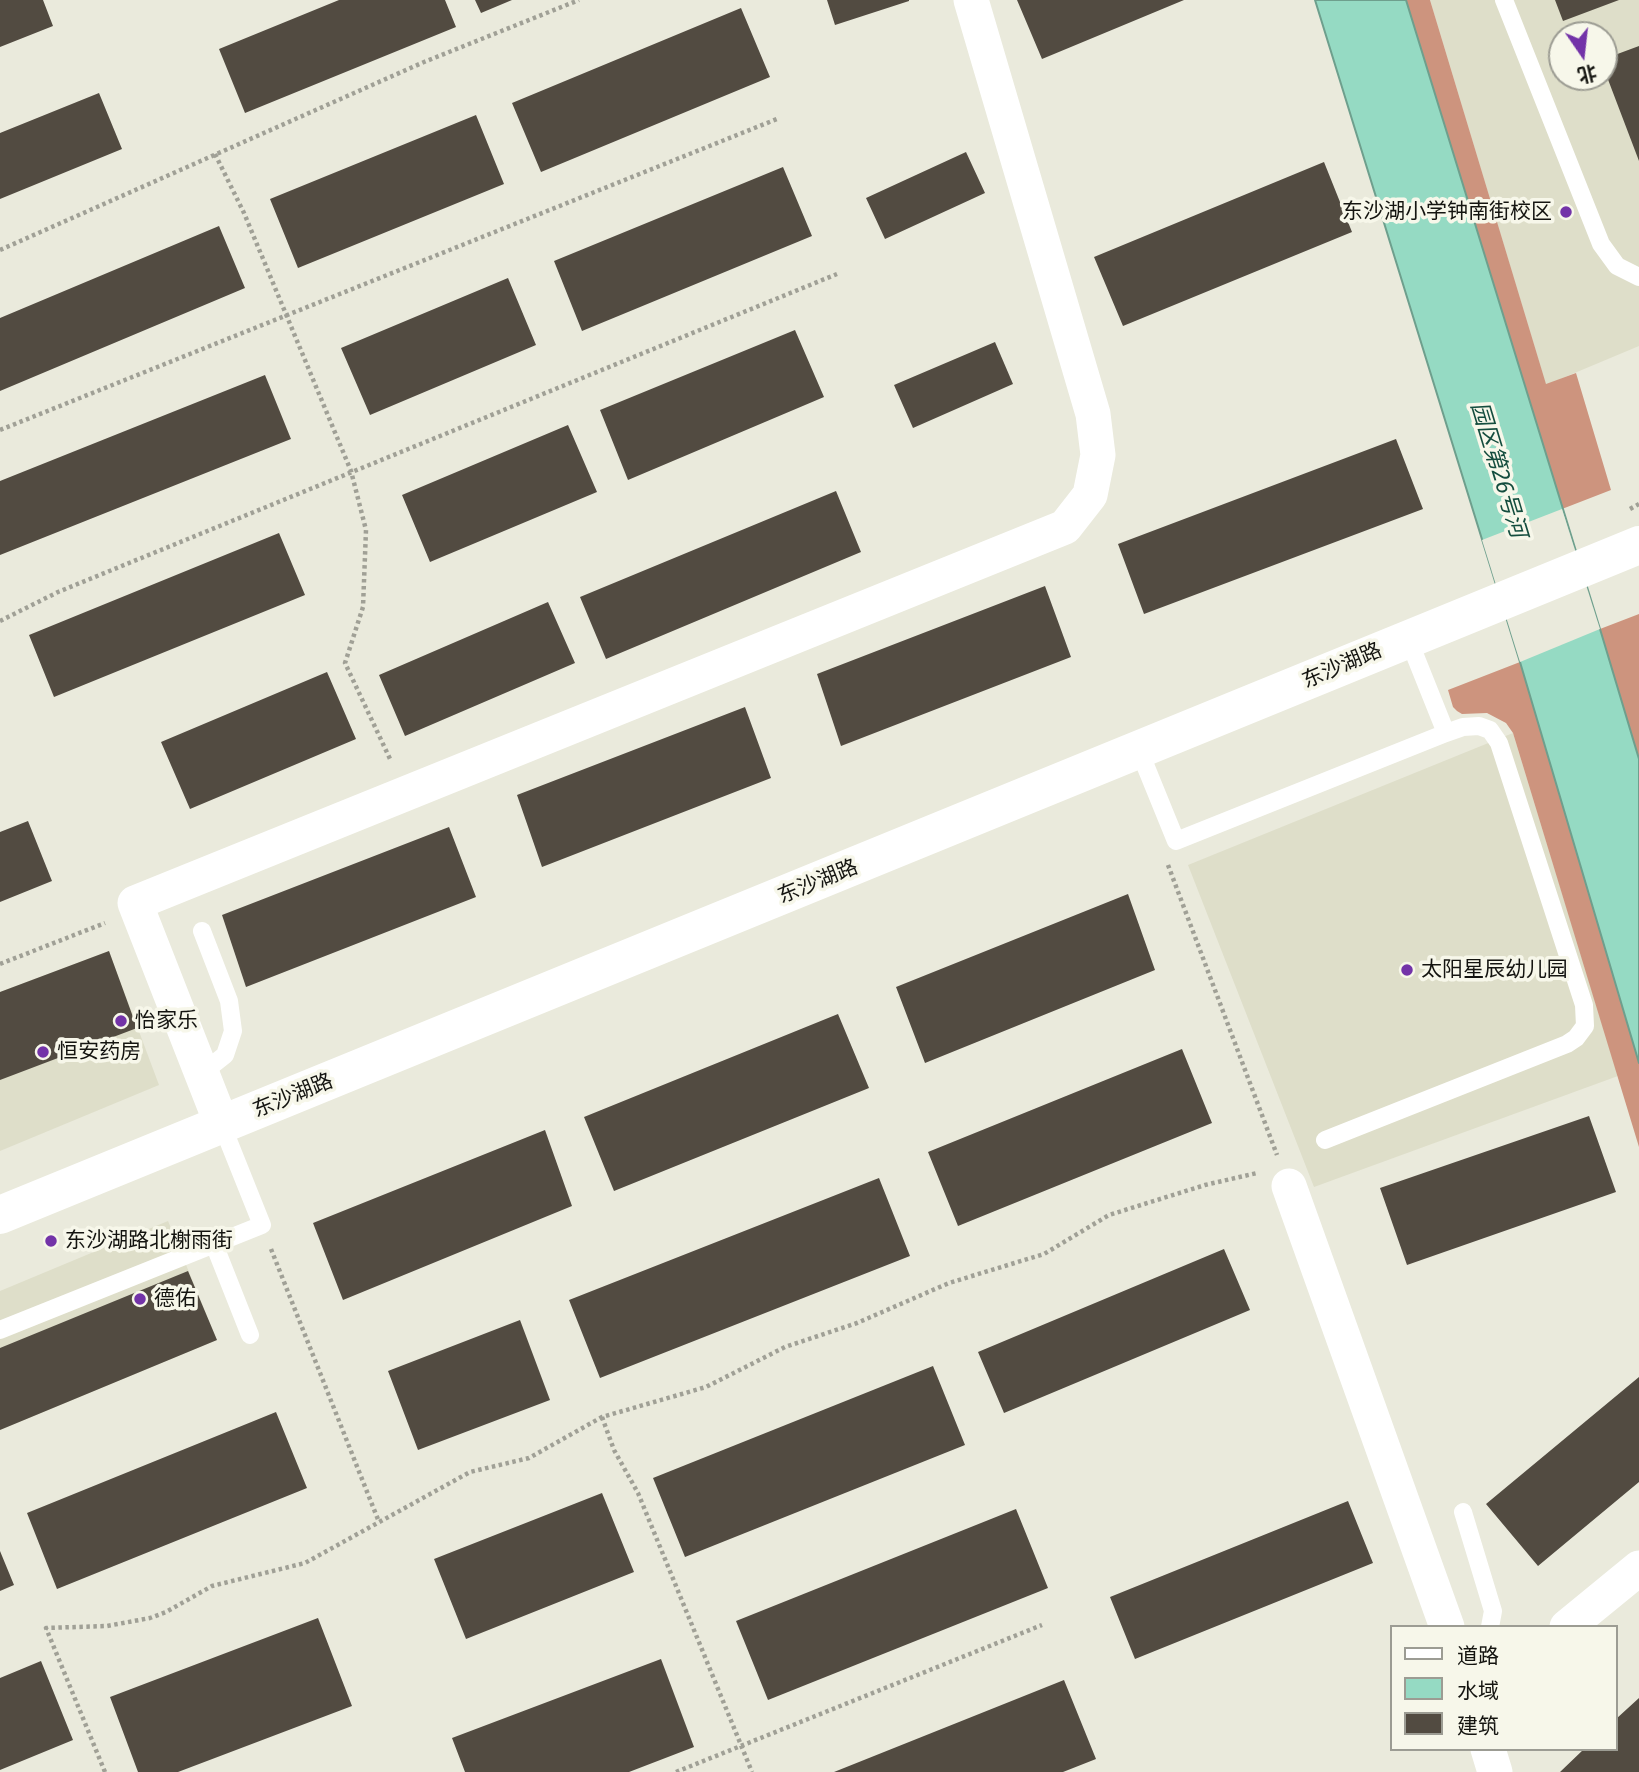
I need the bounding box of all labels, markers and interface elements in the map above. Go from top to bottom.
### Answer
north arrow [1548,21,1618,91]
text: 北 [1575,60,1600,89]
place label: 东沙湖小学钟南街校区 [1342,199,1552,225]
marker: 东沙湖小学钟南街校区 [1558,204,1574,220]
water label: 园区第26号河 [1464,399,1532,541]
street label: 东沙湖路 [1298,638,1386,694]
street label: 东沙湖路 [774,855,862,909]
place label: 太阳星辰幼儿园 [1421,957,1568,983]
marker: 太阳星辰幼儿园 [1399,962,1415,978]
place label: 怡家乐 [135,1008,198,1034]
marker: 怡家乐 [113,1013,129,1029]
place label: 恒安药房 [57,1039,141,1065]
marker: 恒安药房 [35,1044,51,1060]
street label: 东沙湖路 [249,1069,337,1123]
place label: 东沙湖路北榭雨街 [65,1228,233,1254]
marker: 东沙湖路北榭雨街 [43,1233,59,1249]
place label: 德佑 [154,1286,196,1312]
marker: 德佑 [132,1291,148,1307]
legend [1390,1625,1618,1751]
text: 道路 [1457,1641,1499,1669]
text: 水域 [1457,1676,1499,1704]
text: 建筑 [1457,1711,1499,1739]

